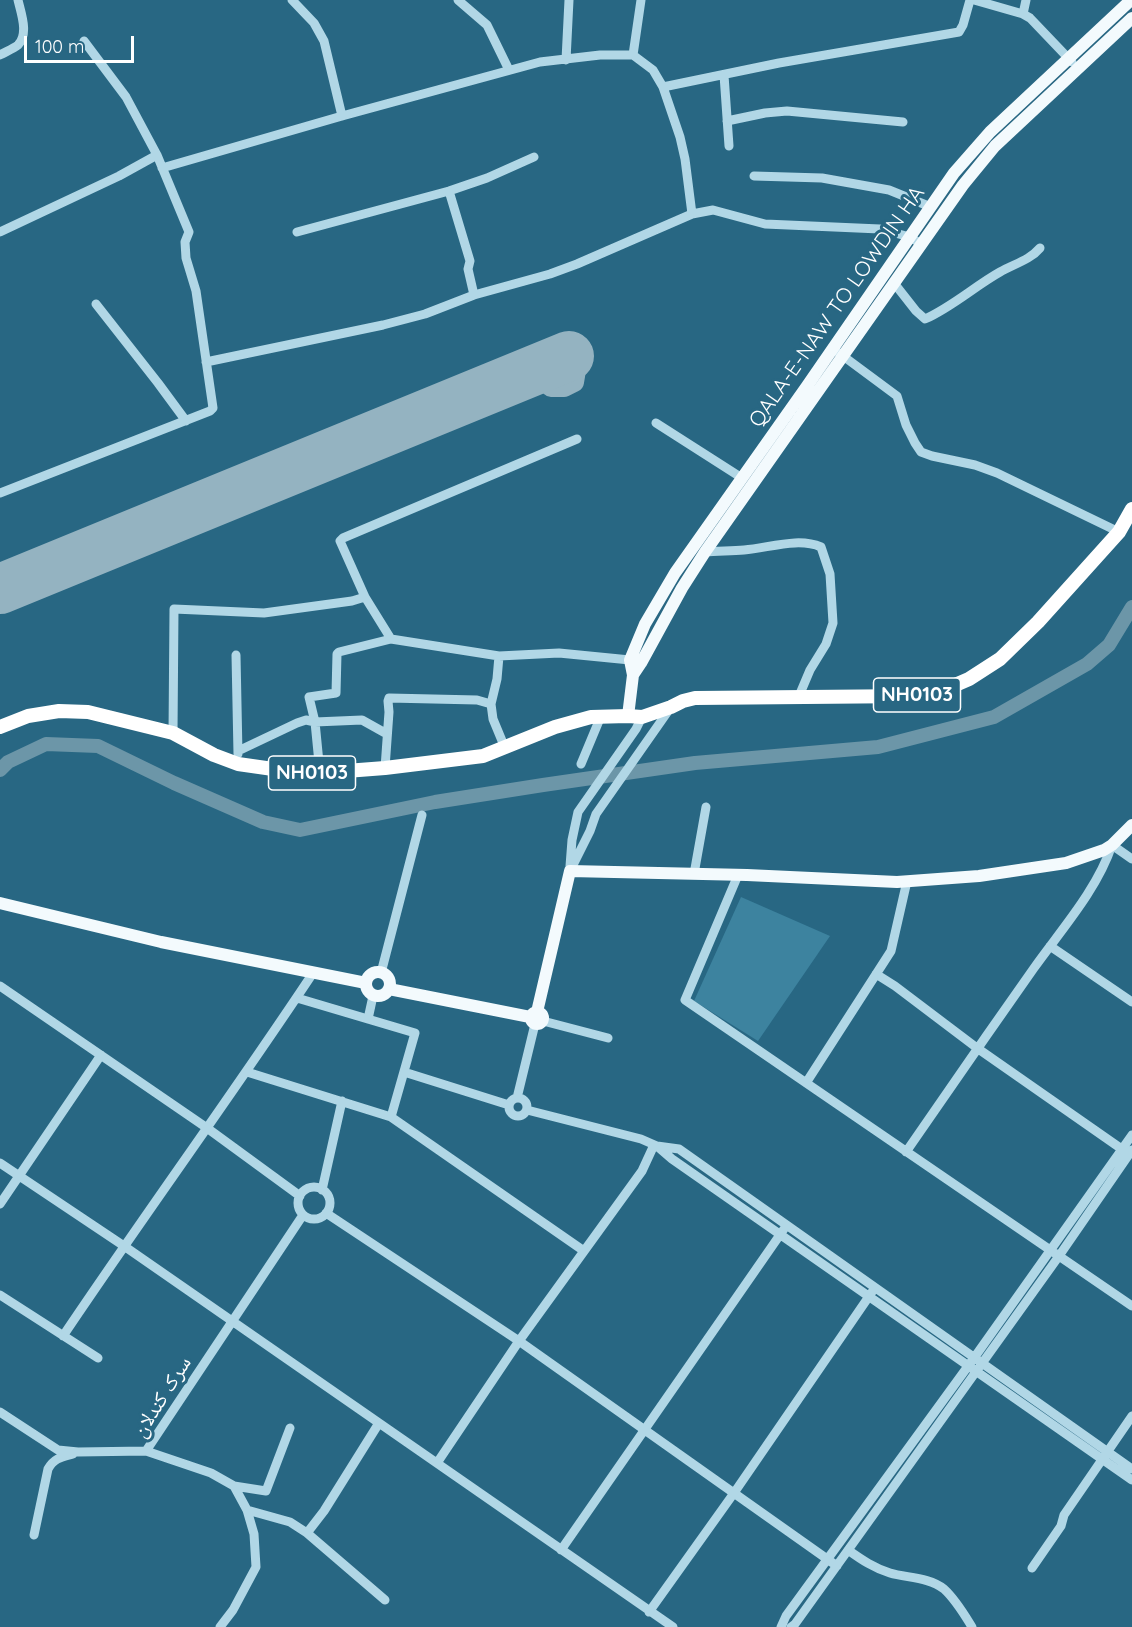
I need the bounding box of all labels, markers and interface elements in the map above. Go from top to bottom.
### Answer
scale bar [27,24,136,62]
text: 100 m [35,35,84,58]
street label: QALA-E-NAW TO LOWDIN HA [744,182,930,432]
road number: NH0103 [874,678,960,712]
road number: NH0103 [268,756,356,790]
street label: سرک کندلان [127,1352,197,1442]

